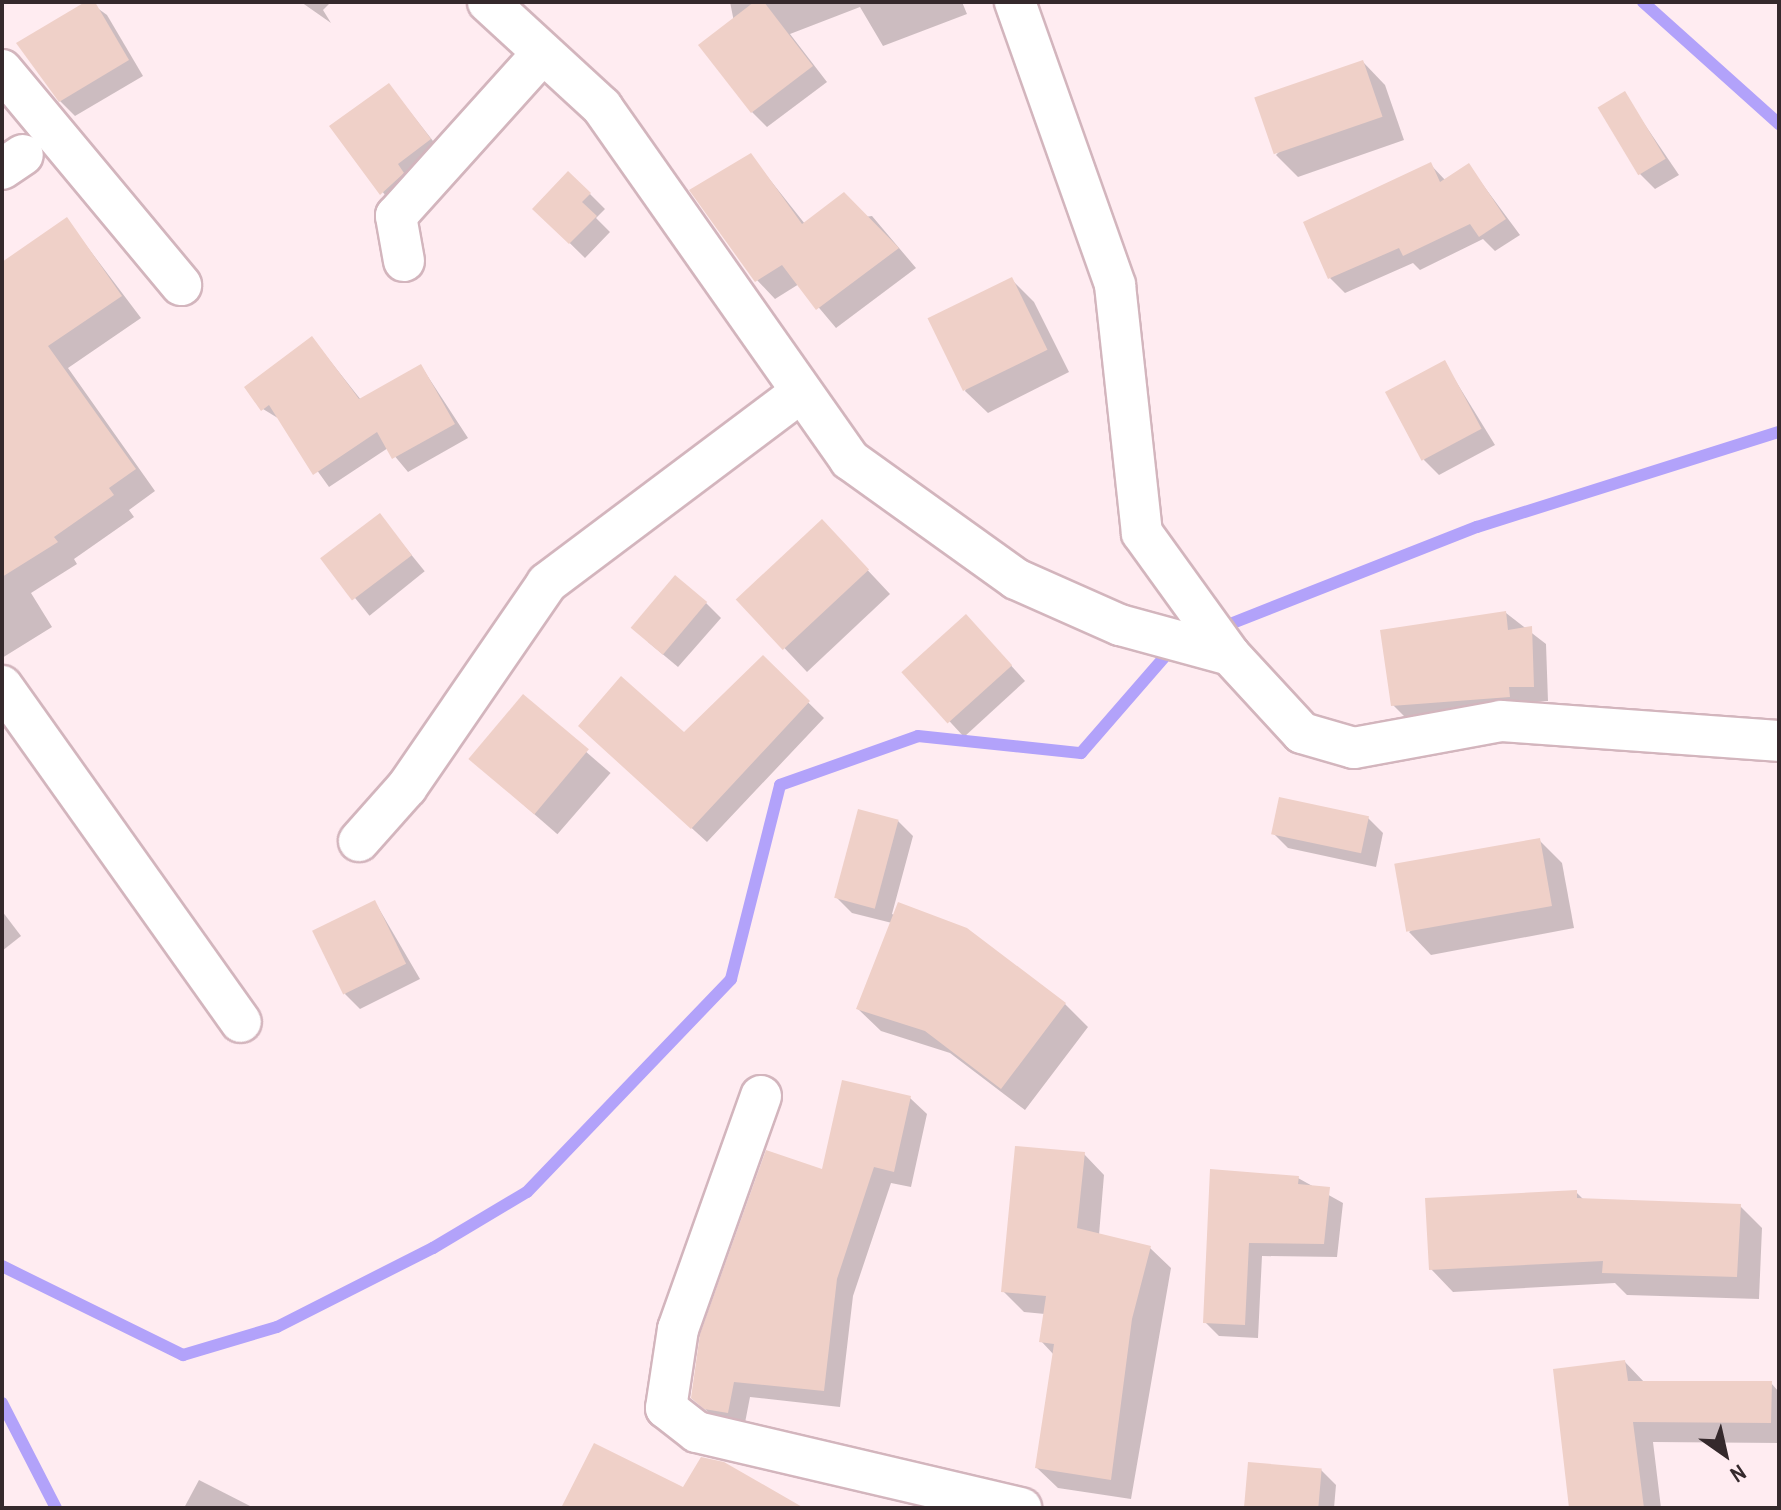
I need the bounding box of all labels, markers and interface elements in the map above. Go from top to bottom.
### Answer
north arrow [1685,1414,1765,1494]
text: N [1725,1458,1752,1490]

